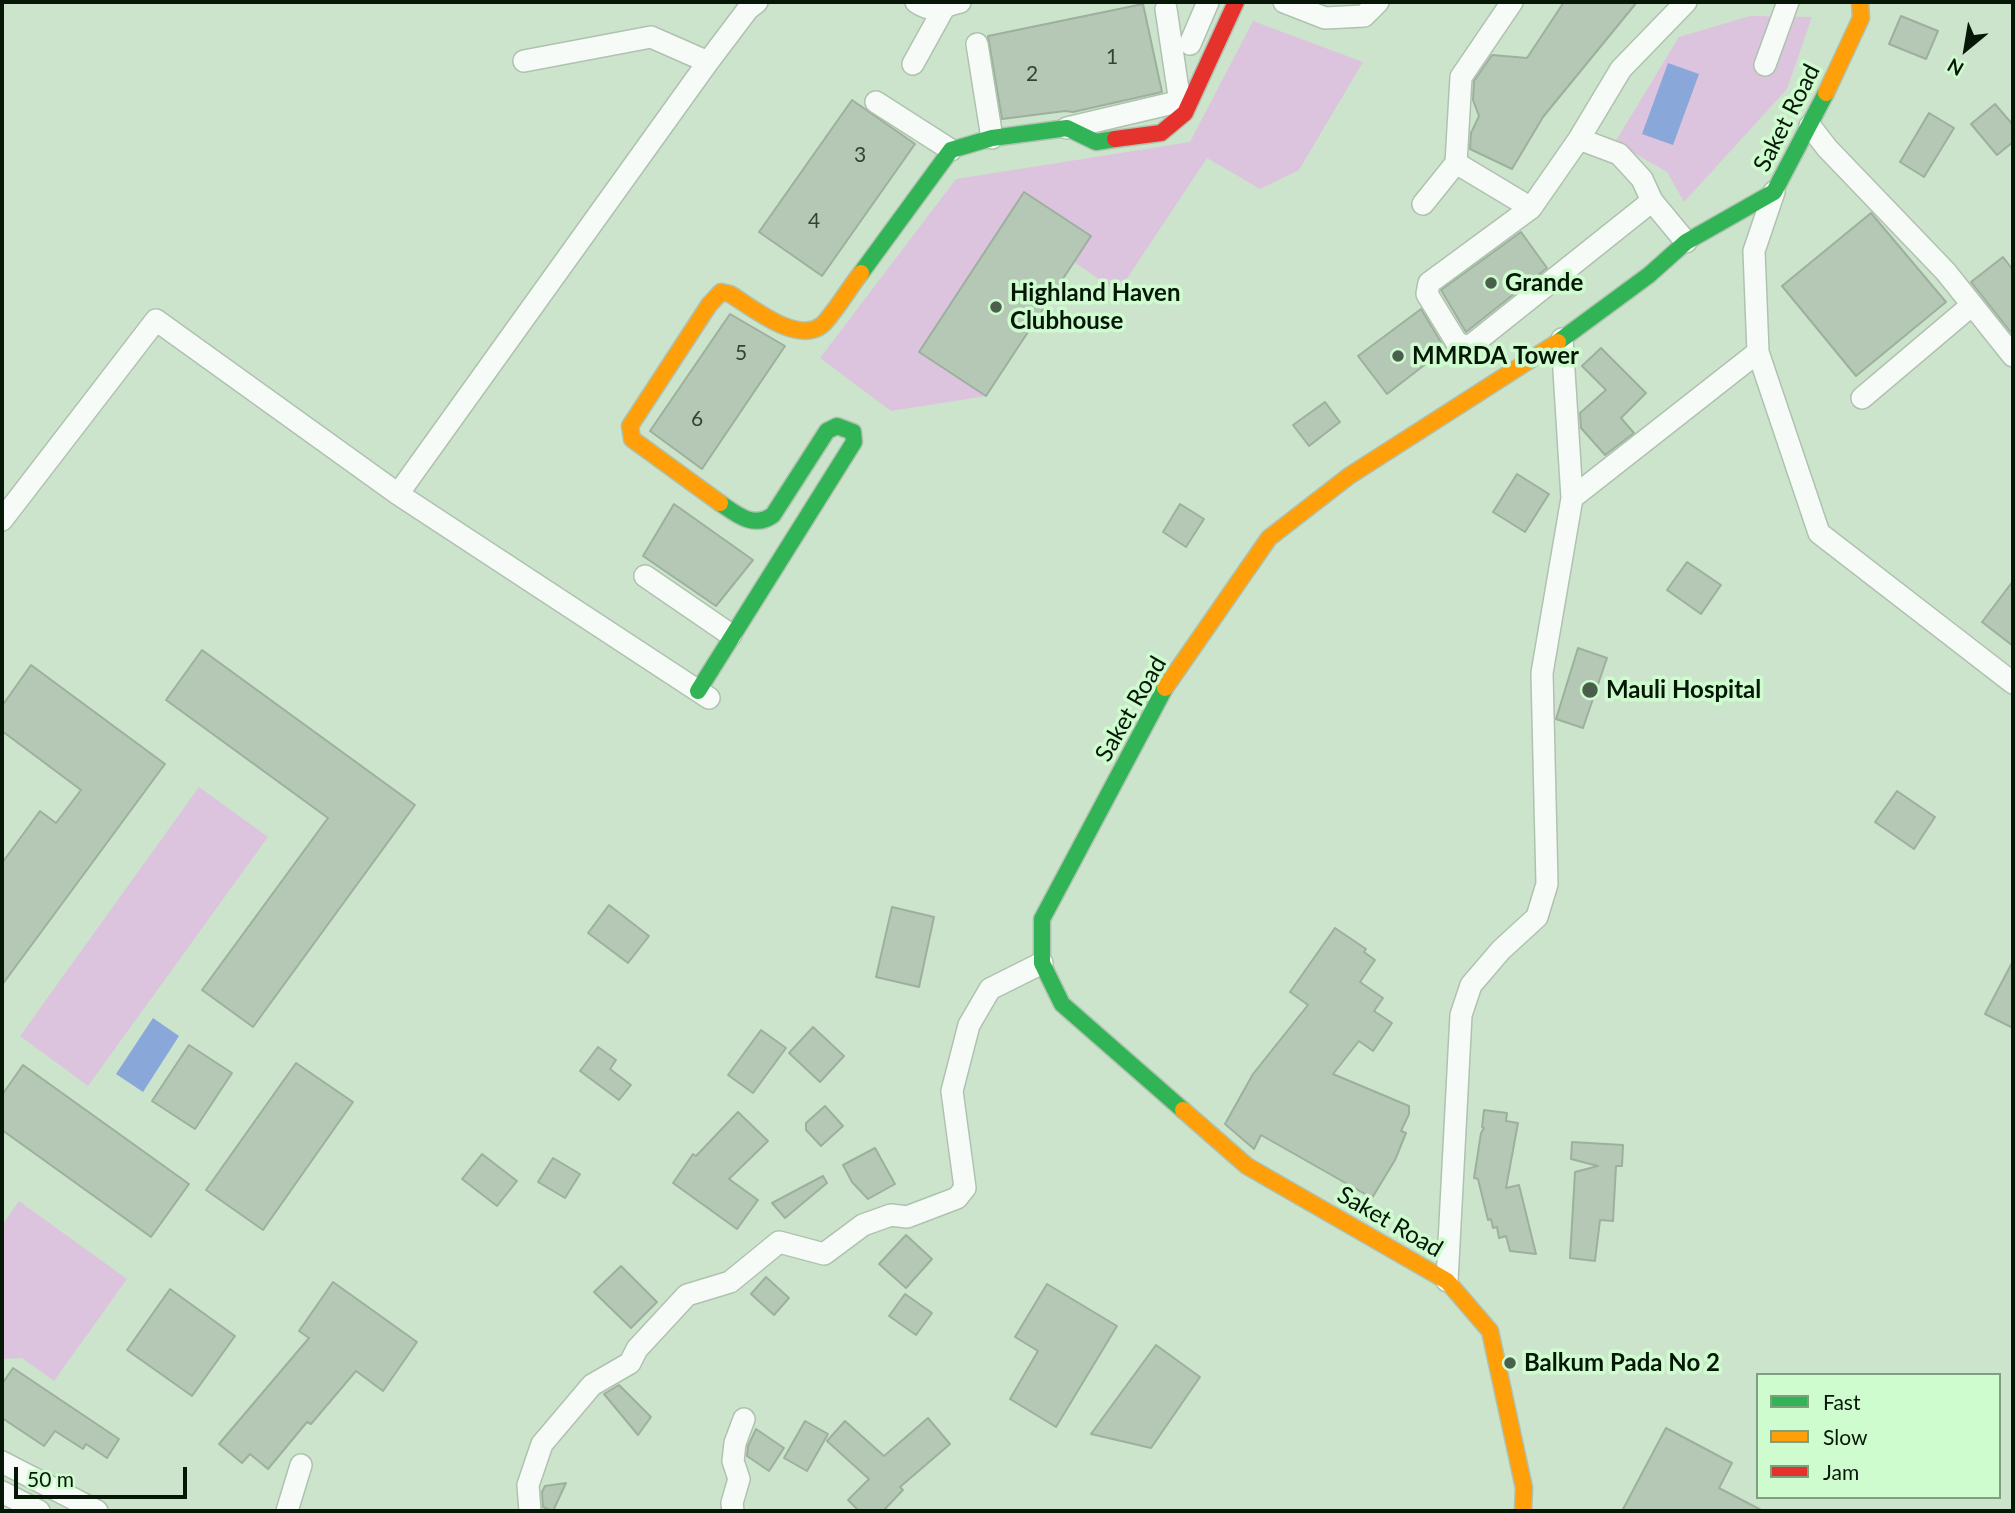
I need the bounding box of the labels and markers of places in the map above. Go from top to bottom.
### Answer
place label: Grande [1505,269,1583,297]
marker: Grande [1483,275,1499,291]
place label: Highland Haven Clubhouse [1010,279,1180,335]
marker: Highland Haven Clubhouse [988,299,1004,315]
place label: MMRDA Tower [1412,342,1579,370]
marker: MMRDA Tower [1390,348,1406,364]
place label: Mauli Hospital [1606,676,1761,704]
marker: Mauli Hospital [1580,680,1600,700]
place label: Balkum Pada No 2 [1524,1349,1720,1377]
marker: Balkum Pada No 2 [1502,1355,1518,1371]

